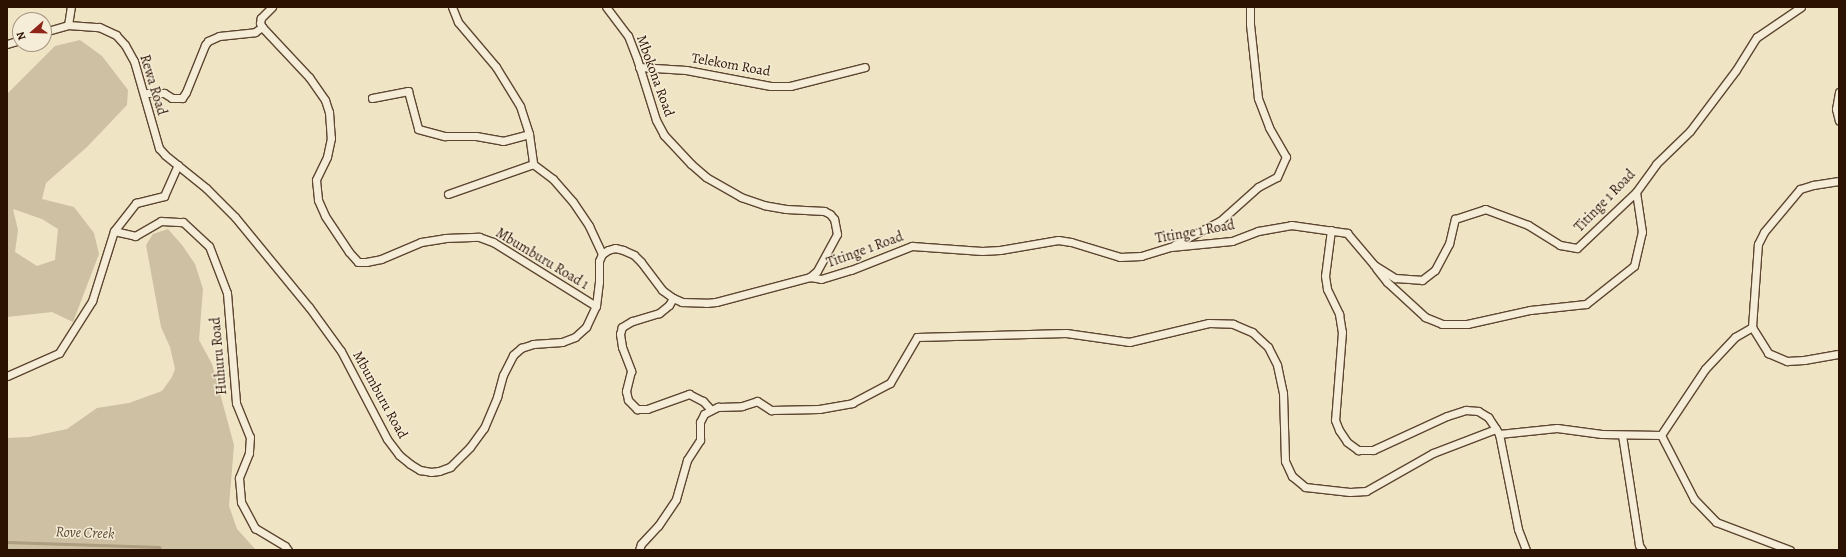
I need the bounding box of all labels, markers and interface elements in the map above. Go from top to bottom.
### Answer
north arrow [12,12,52,52]
text: N [13,30,30,42]
street label: Mbokona Road [632,33,678,119]
street label: Telekom Road [690,50,772,80]
street label: Rewa Road [136,53,170,117]
street label: Titinge 1 Road [1571,166,1639,236]
street label: Titinge 1 Road [1154,217,1236,247]
street label: Mbumburu Road 1 [493,225,591,293]
street label: Titinge 1 Road [824,228,906,272]
street label: Huhuru Road [207,316,231,396]
street label: Mbumburu Road [349,348,411,442]
water label: Rove Creek [55,523,115,543]

